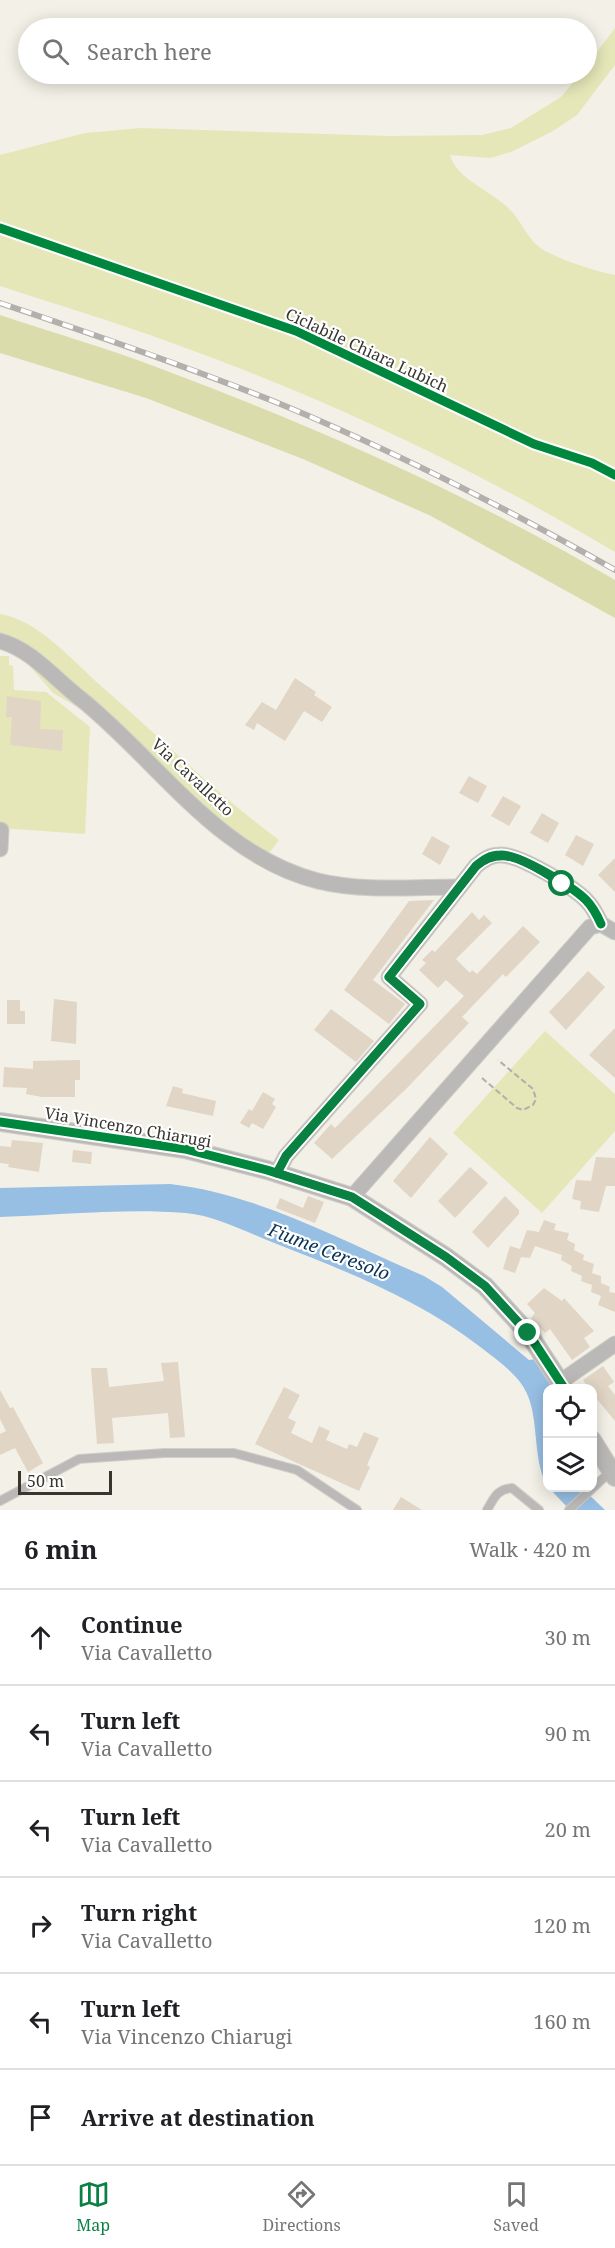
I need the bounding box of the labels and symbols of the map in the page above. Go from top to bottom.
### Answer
street label: Ciclabile Chiara Lubich [282,303,452,397]
street label: Via Cavalletto [147,733,239,821]
route start [548,870,574,896]
street label: Via Vincenzo Chiarugi [43,1101,213,1153]
water label: Fiume Ceresolo [264,1217,393,1285]
route end [514,1319,540,1345]
scale bar [18,1468,112,1496]

